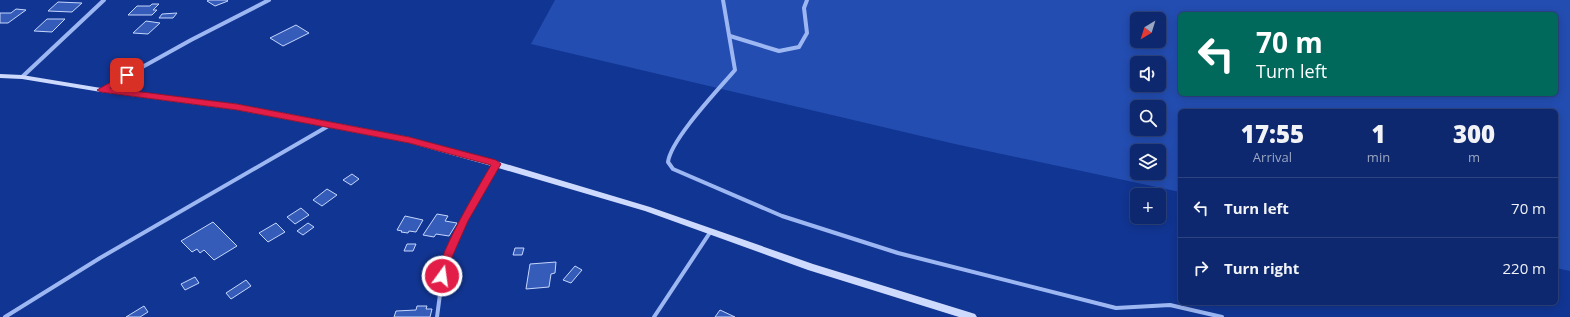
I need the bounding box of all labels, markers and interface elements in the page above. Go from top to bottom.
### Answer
north arrow [1130,12,1166,48]
map controls [1130,12,1166,224]
text: 70 m [1256,23,1323,61]
icon: left [1190,28,1242,80]
button: sound [1130,56,1166,92]
pin [110,58,144,92]
text: Turn left [1256,59,1327,83]
icon: arrive [116,64,138,86]
button: search [1130,100,1166,136]
text: 17:55 [1241,117,1304,150]
text: 1 [1371,117,1386,150]
text: 300 [1453,117,1495,150]
button: layers [1130,144,1166,180]
text: Arrival [1253,148,1292,166]
text: min [1367,148,1390,166]
text: m [1468,148,1480,166]
button: + [1130,188,1166,224]
icon: left [1190,197,1212,219]
text: Turn left [1224,198,1289,218]
text: 70 m [1511,198,1546,218]
position arrow [421,255,463,297]
icon: right [1190,257,1212,279]
text: Turn right [1224,258,1299,278]
text: 220 m [1502,258,1546,278]

